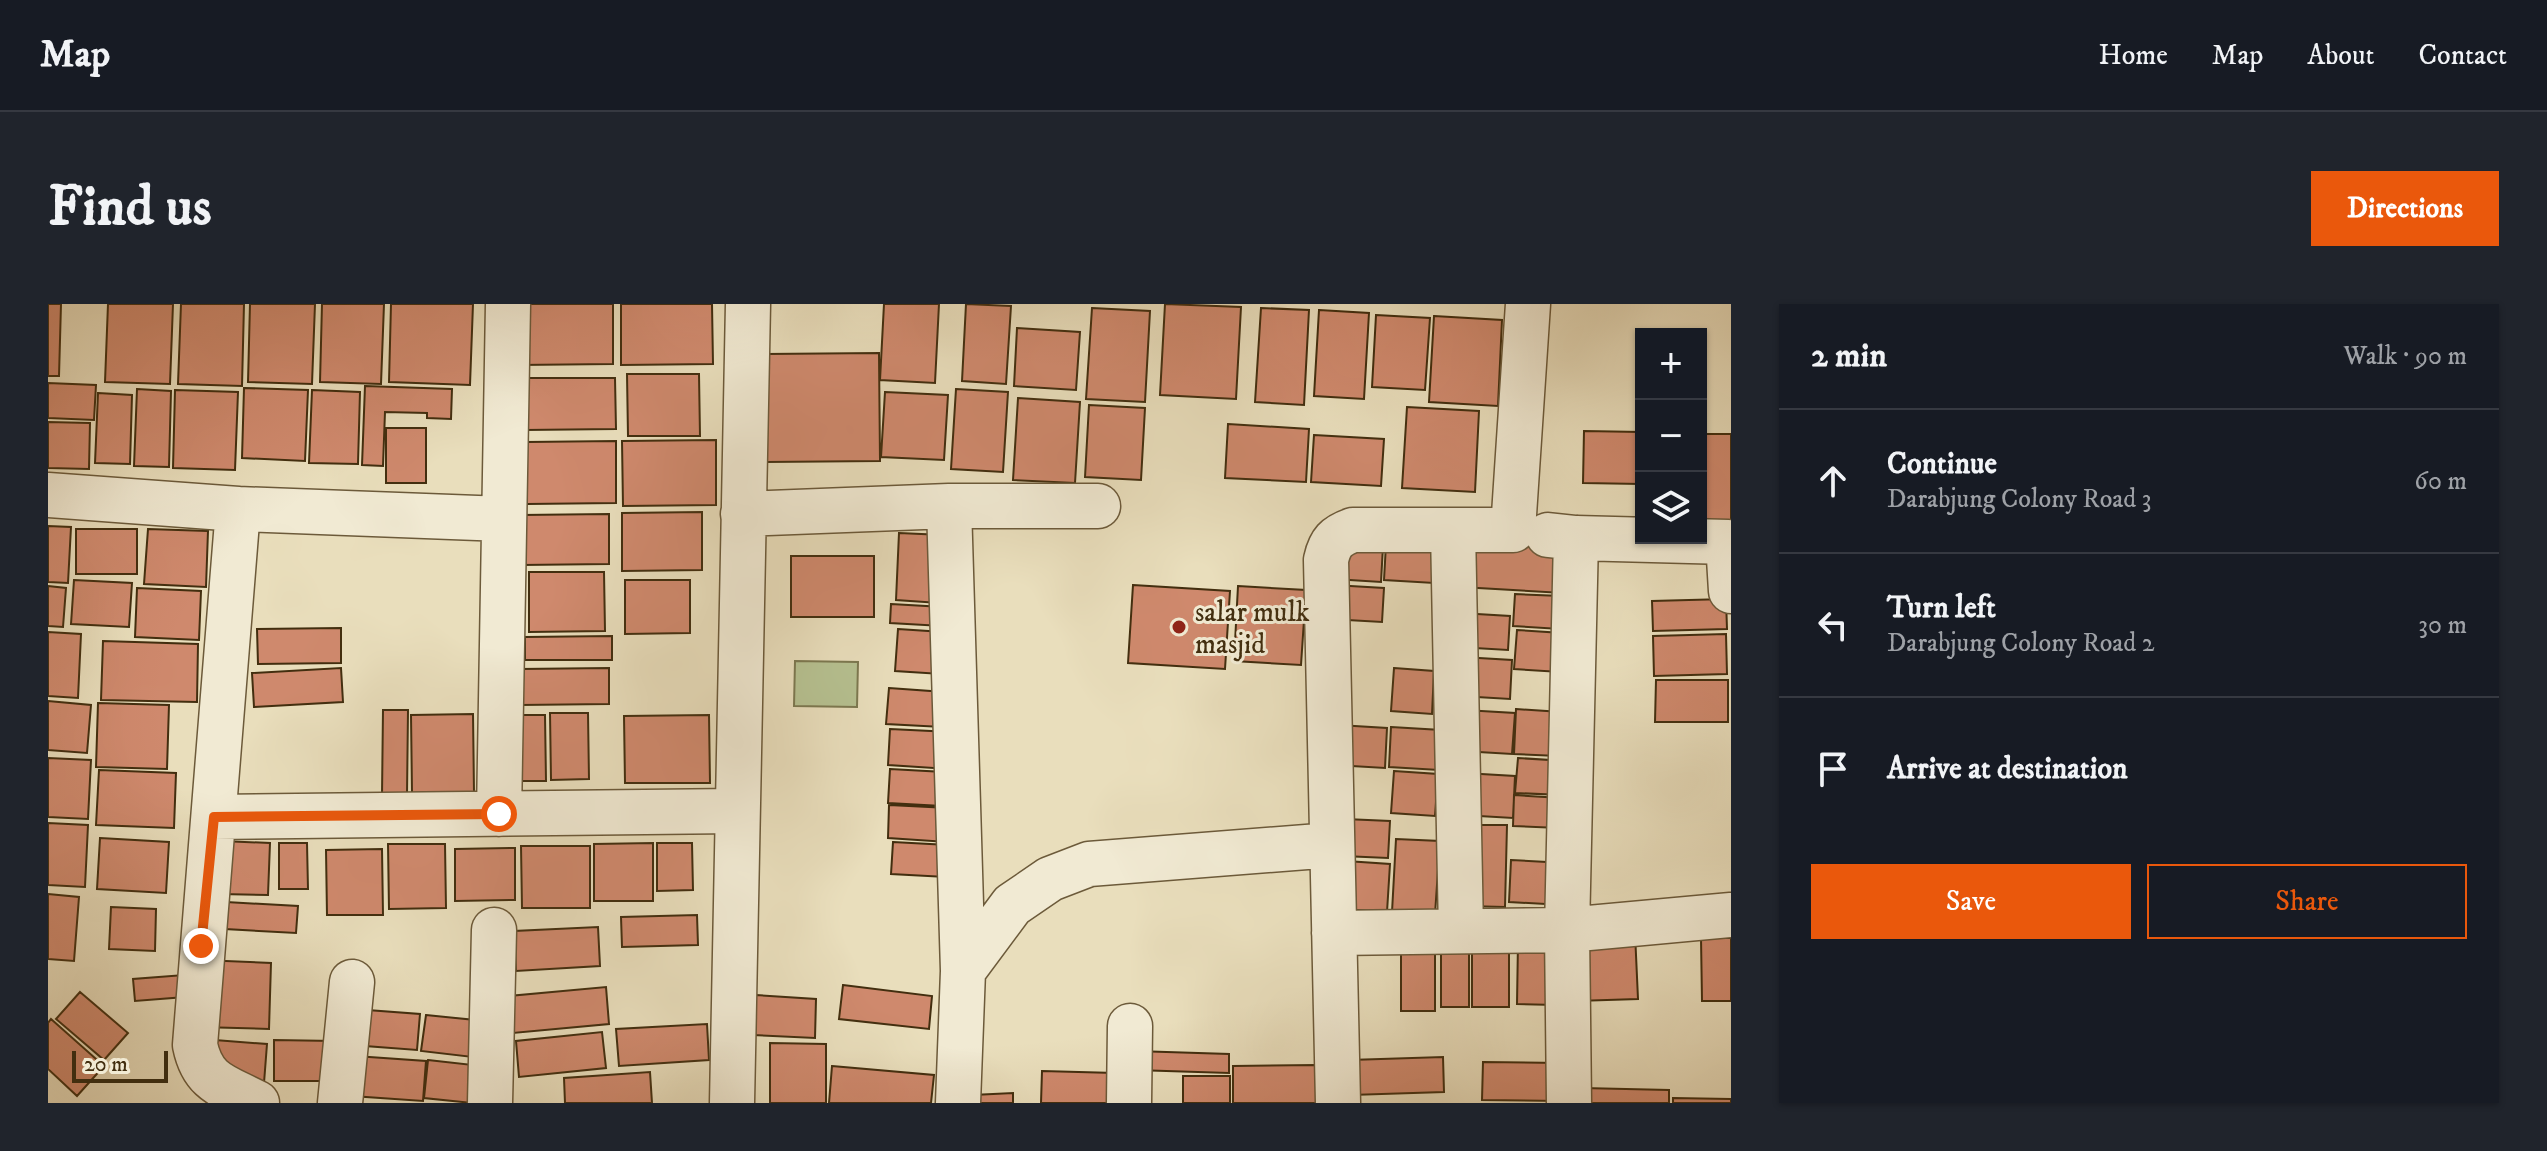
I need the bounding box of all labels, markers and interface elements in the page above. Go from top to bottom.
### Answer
text: Map [40,31,110,79]
text: Home [2099,38,2168,73]
text: Map [2212,38,2263,73]
text: About [2307,38,2374,73]
text: Contact [2418,38,2507,73]
button: Directions [2311,171,2499,246]
text: Find us [48,173,212,243]
map controls [1635,328,1707,544]
button: + [1635,328,1707,400]
text: 2 min [1811,335,1887,377]
text: Walk · 90 m [2344,340,2467,373]
button: − [1635,400,1707,472]
text: Continue [1887,446,1997,483]
icon: ahead [1811,459,1855,503]
text: 60 m [2414,465,2467,498]
button: layers [1635,472,1707,544]
text: Darabjung Colony Road 3 [1887,483,2152,516]
text: Turn left [1887,590,1996,627]
place label: salar mulk masjid [1195,595,1310,662]
icon: left [1811,603,1855,647]
text: 30 m [2418,609,2467,642]
marker: salar mulk masjid [1170,618,1188,636]
text: Darabjung Colony Road 2 [1887,627,2155,660]
icon: arrive [1811,747,1855,791]
text: Arrive at destination [1887,751,2128,788]
route start [481,796,517,832]
button: Save [1811,864,2131,939]
button: Share [2147,864,2467,939]
route end [183,928,219,964]
scale bar [72,1047,168,1083]
text: 20 m [84,1051,128,1078]

